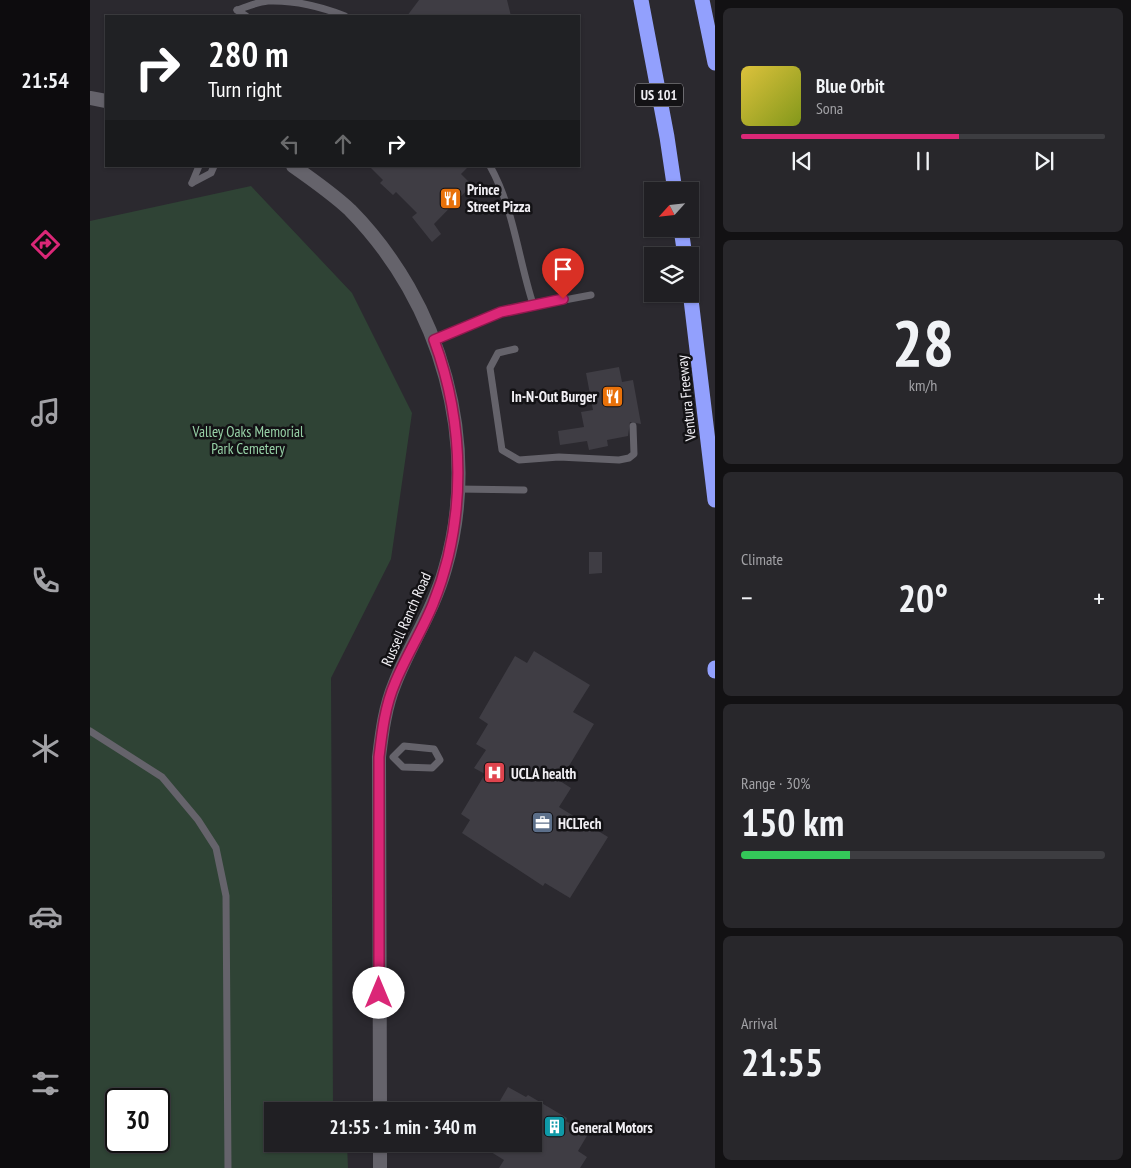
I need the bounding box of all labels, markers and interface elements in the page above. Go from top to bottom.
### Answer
text: 280 m [208,31,289,77]
icon: right [125,35,190,100]
text: 21:54 [21,66,69,94]
text: Blue Orbit [816,74,885,98]
text: Turn right [208,75,282,103]
road number: US 101 [635,84,683,106]
text: Sona [816,98,843,118]
icon: left [276,130,304,158]
icon: ahead [329,130,357,158]
icon: right [382,130,410,158]
icon: previous [788,147,816,175]
icon: pause [909,147,937,175]
icon: next [1030,147,1058,175]
place label: Prince Street Pizza [467,180,531,216]
north arrow [644,182,699,238]
map controls [644,182,699,302]
restaurant icon: Prince Street Pizza [439,186,463,210]
icon: directions [28,227,63,262]
button: layers [644,247,699,302]
pin [542,248,584,299]
icon: arrive [549,255,577,283]
text: 28 [892,300,954,384]
street label: Ventura Freeway [672,354,700,443]
text: km/h [909,375,937,395]
restaurant icon: In-N-Out Burger [601,384,625,408]
place label: In-N-Out Burger [511,387,598,406]
icon: music [28,395,63,430]
park label: Valley Oaks Memorial Park Cemetery [192,422,304,458]
text: Climate [741,549,783,569]
icon: phone [28,563,63,598]
street label: Russell Ranch Road [377,569,435,669]
text: 20° [898,573,948,622]
text: − [741,579,753,616]
text: + [1093,579,1105,616]
icon: climate [28,731,63,766]
hospital icon: UCLA health [483,761,507,785]
place label: UCLA health [511,764,577,783]
text: Range · 30% [741,773,810,793]
text: 150 km [741,797,844,846]
office icon: HCLTech [530,811,554,835]
place label: HCLTech [558,814,602,833]
icon: car [28,899,63,934]
position arrow [352,966,404,1018]
text: Arrival [741,1013,777,1033]
text: 21:55 [741,1037,823,1086]
icon: filters [28,1066,63,1101]
speed limit sign: 30 [105,1088,170,1153]
text: 21:55 · 1 min · 340 m [330,1115,476,1139]
building icon: General Motors [543,1115,567,1139]
place label: General Motors [571,1118,653,1137]

